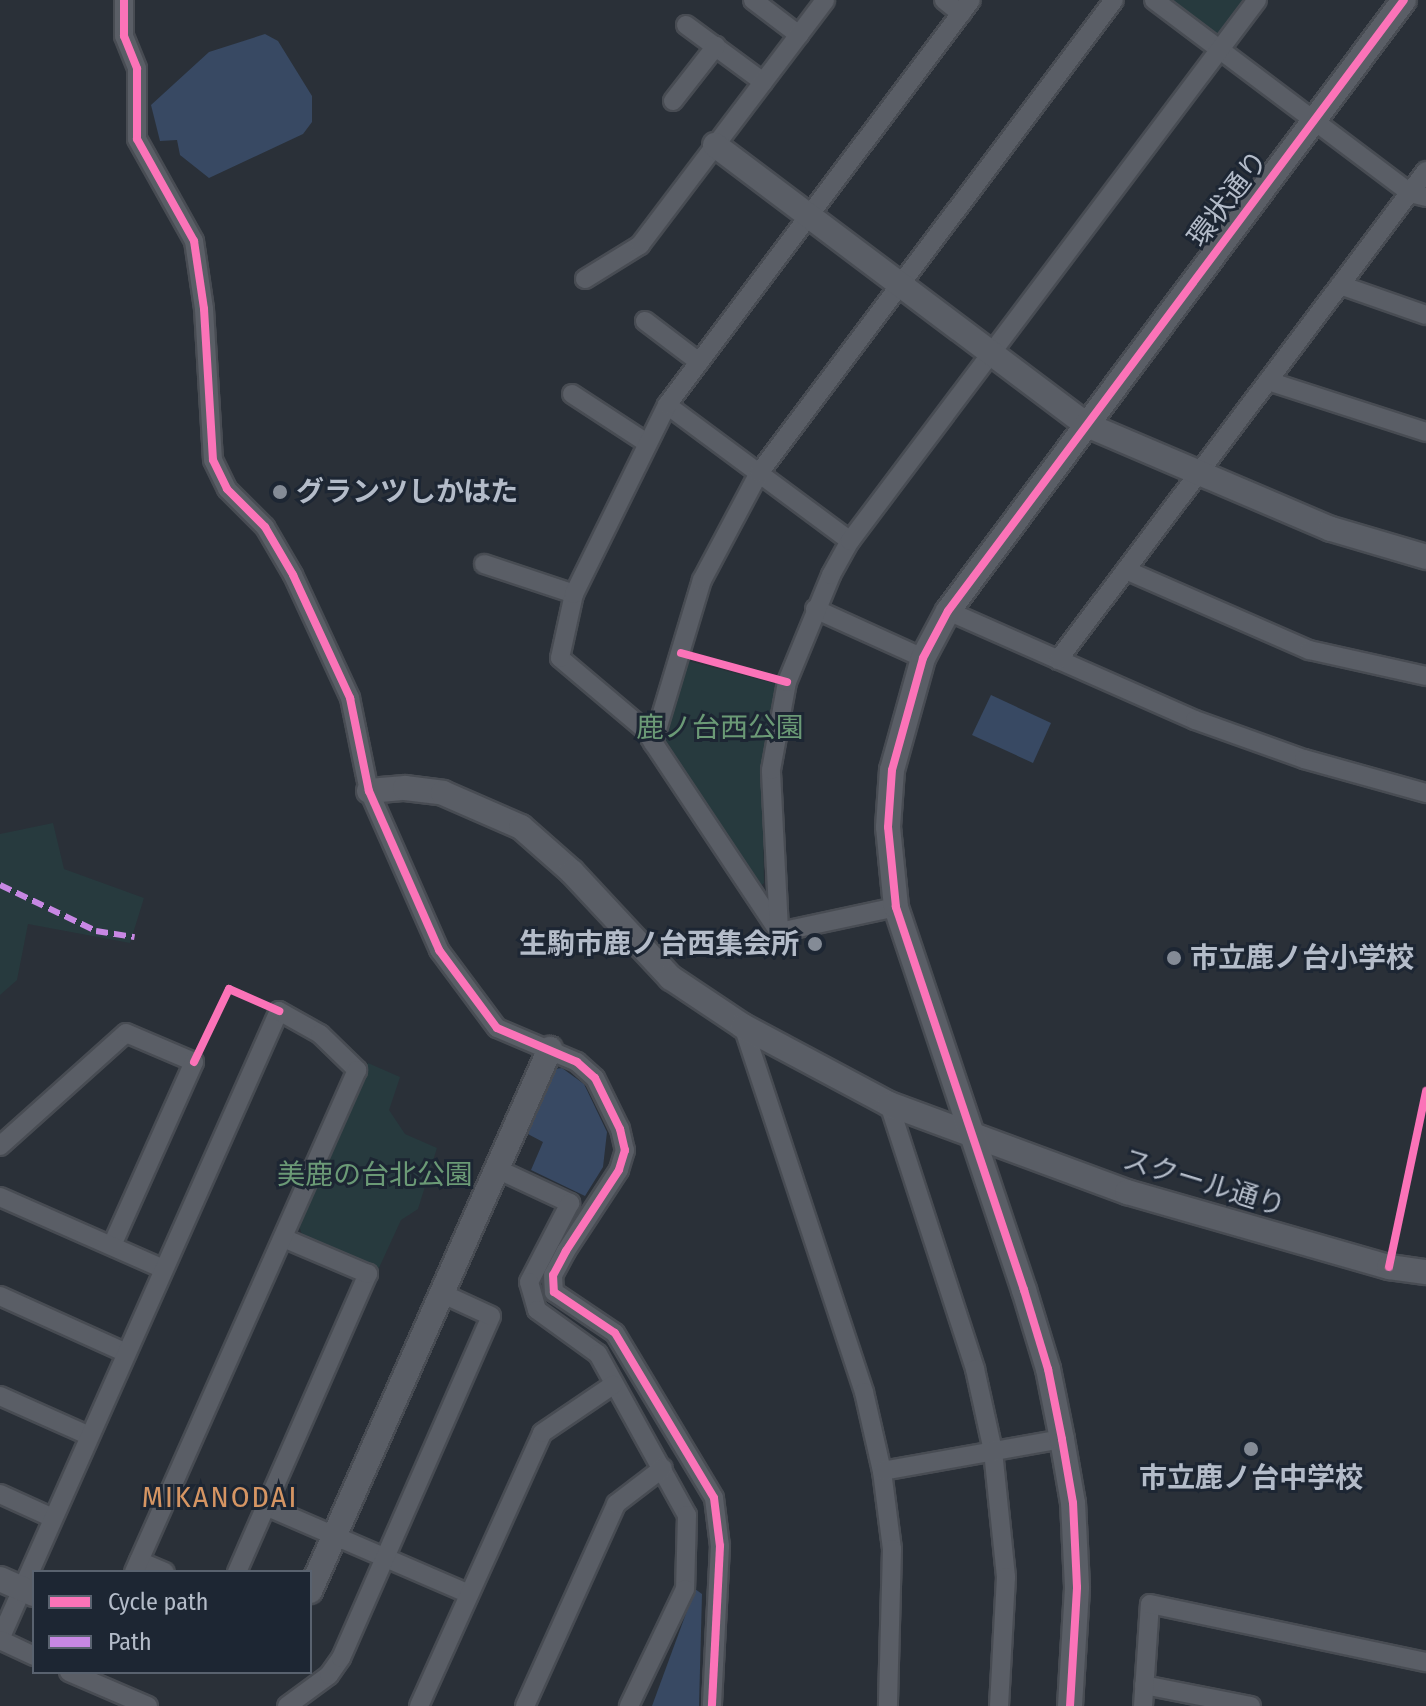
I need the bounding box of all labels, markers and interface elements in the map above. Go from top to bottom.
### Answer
street label: 環状通り [1181,144,1275,254]
place label: グランツしかはた [296,475,520,509]
marker: グランツしかはた [271,483,289,501]
park label: 鹿ノ台西公園 [636,711,804,745]
place label: 生駒市鹿ノ台西集会所 [519,927,799,961]
marker: 生駒市鹿ノ台西集会所 [806,935,824,953]
place label: 市立鹿ノ台小学校 [1190,941,1414,975]
marker: 市立鹿ノ台小学校 [1165,949,1183,967]
street label: スクール通り [1119,1142,1289,1224]
park label: 美鹿の台北公園 [277,1158,473,1192]
marker: 市立鹿ノ台中学校 [1242,1440,1260,1458]
place label: 市立鹿ノ台中学校 [1139,1461,1363,1495]
district label: MIKANODAI [142,1479,298,1515]
legend [32,1570,312,1674]
text: Cycle path [108,1588,208,1616]
text: Path [108,1628,152,1656]

